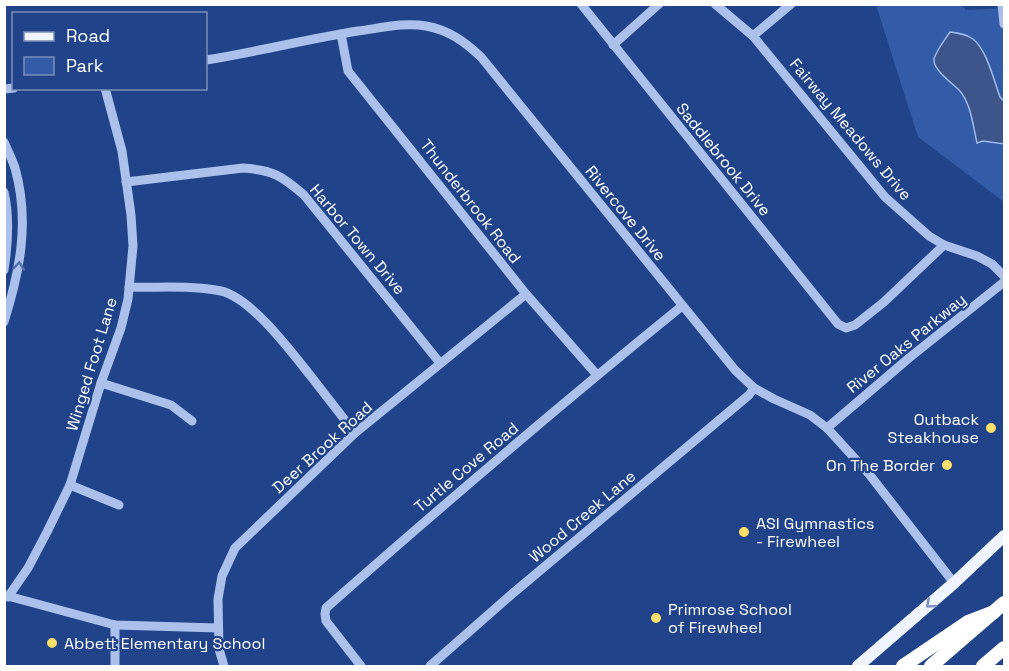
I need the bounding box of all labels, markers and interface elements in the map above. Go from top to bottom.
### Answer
legend [12,12,207,90]
text: Road [66,24,110,47]
text: Park [66,54,104,77]
street label: Fairway Meadows Drive [785,54,916,205]
street label: Saddlebrook Drive [672,98,776,220]
street label: Thunderbrook Road [415,135,526,268]
street label: Rivercove Drive [581,161,671,265]
street label: Harbor Town Drive [305,180,410,299]
one-way arrow [12,261,25,270]
street label: River Oaks Parkway [842,289,970,398]
street label: Winged Foot Lane [61,295,122,433]
street label: Deer Brook Road [268,397,377,498]
place label: Outback Steakhouse [887,409,979,448]
street label: Turtle Cove Road [410,418,523,517]
marker: Outback Steakhouse [984,421,998,435]
place label: On The Border [826,455,935,476]
marker: On The Border [940,458,954,472]
street label: Wood Creek Lane [525,466,640,567]
place label: ASI Gymnastics - Firewheel [756,513,874,552]
marker: ASI Gymnastics - Firewheel [737,525,751,539]
one-way arrow [926,597,937,608]
place label: Primrose School of Firewheel [668,599,792,638]
marker: Primrose School of Firewheel [649,611,663,625]
place label: Abbett Elementary School [64,633,265,654]
marker: Abbett Elementary School [45,636,59,650]

